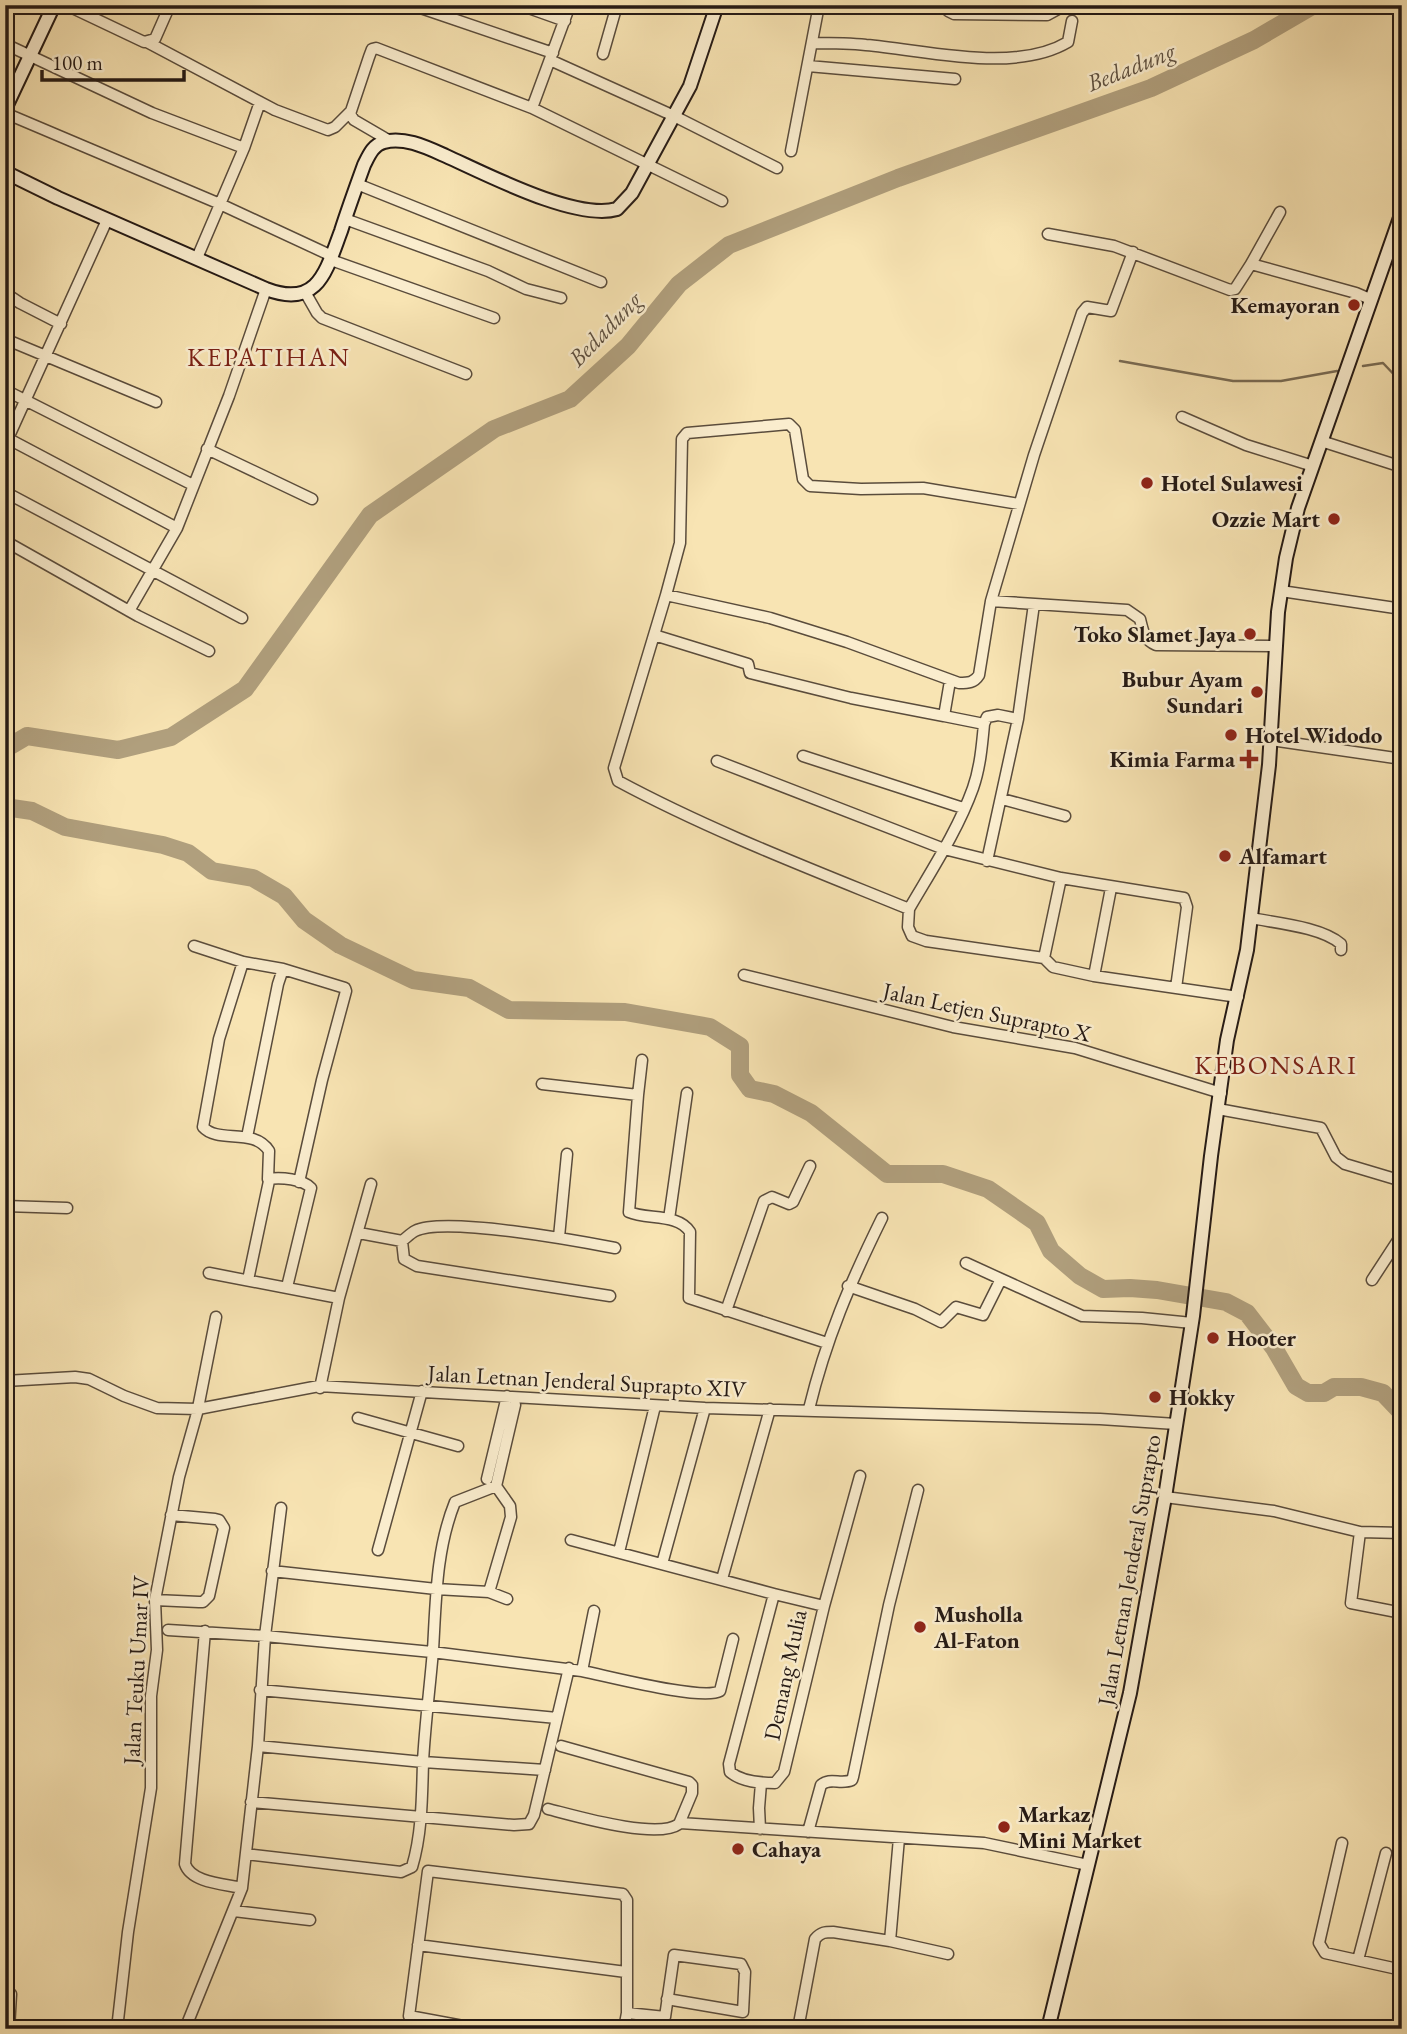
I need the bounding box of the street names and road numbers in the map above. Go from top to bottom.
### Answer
street label: Jalan Letjen Suprapto X [878,975,1095,1049]
street label: Jalan Letnan Jenderal Suprapto XIV [425,1358,748,1404]
street label: Jalan Letnan Jenderal Suprapto [1090,1432,1168,1710]
street label: Jalan Teuku Umar IV [116,1574,156,1767]
street label: Demang Mulia [756,1606,814,1743]

